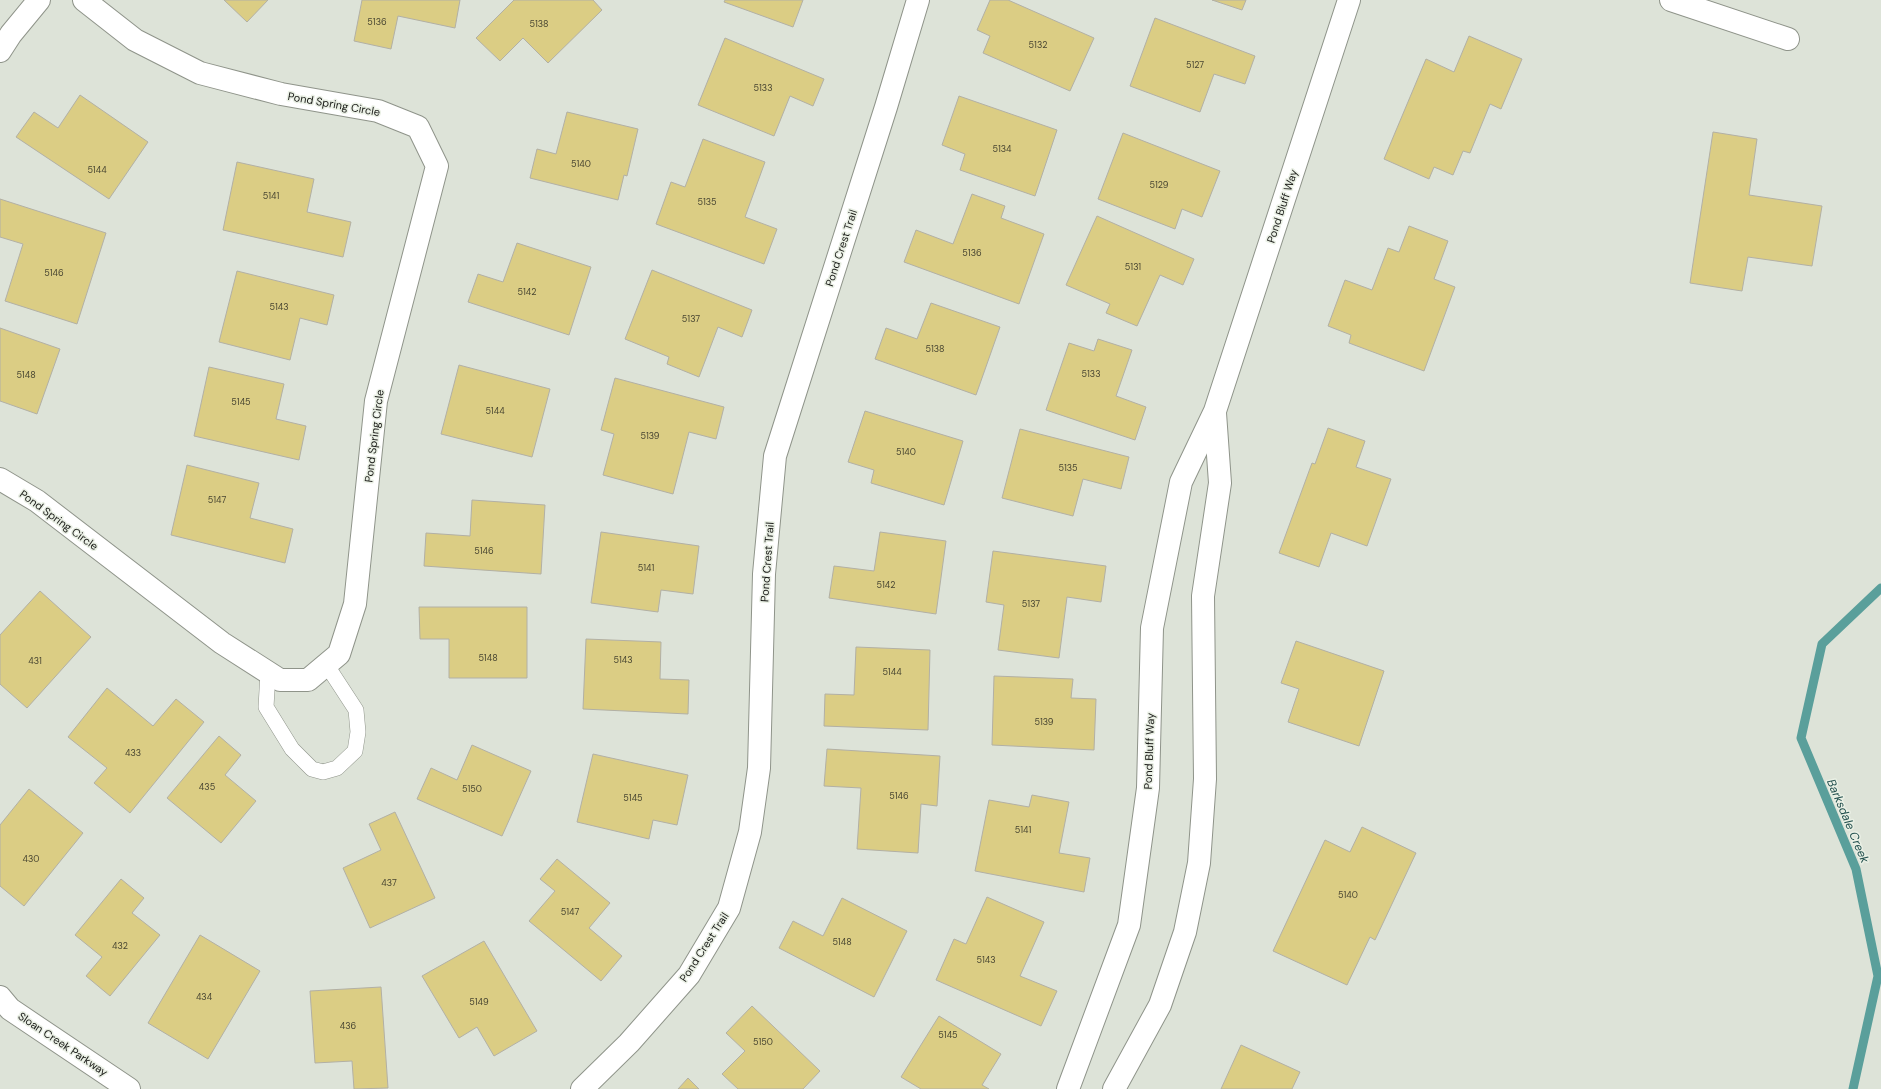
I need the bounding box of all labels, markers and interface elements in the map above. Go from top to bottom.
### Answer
house number: 5136 [367,16,387,28]
house number: 5138 [529,18,549,30]
house number: 5132 [1029,39,1047,51]
house number: 5127 [1186,59,1204,71]
house number: 5133 [754,82,772,94]
street label: Pond Spring Circle [287,89,381,119]
house number: 5134 [992,143,1012,155]
house number: 5140 [571,158,591,170]
house number: 5144 [87,164,107,176]
street label: Pond Bluff Way [1264,167,1300,245]
house number: 5129 [1149,179,1169,191]
house number: 5141 [263,190,279,202]
house number: 5135 [697,196,717,208]
street label: Pond Crest Trail [822,208,860,288]
house number: 5136 [962,247,982,259]
house number: 5131 [1125,261,1141,273]
house number: 5146 [44,267,64,279]
house number: 5142 [518,286,536,298]
house number: 5143 [269,301,289,313]
house number: 5137 [682,313,700,325]
house number: 5138 [925,343,945,355]
house number: 5133 [1082,368,1100,380]
house number: 5148 [16,369,36,381]
street label: Pond Spring Circle [361,389,387,483]
house number: 5145 [231,396,251,408]
house number: 5144 [485,405,505,417]
house number: 5139 [640,430,660,442]
house number: 5140 [896,446,916,458]
house number: 5135 [1058,462,1078,474]
street label: Pond Spring Circle [17,487,101,553]
house number: 5147 [208,494,226,506]
street label: Pond Crest Trail [757,522,777,602]
house number: 5146 [474,545,494,557]
house number: 5141 [638,562,654,574]
house number: 5142 [877,579,895,591]
house number: 5137 [1022,598,1040,610]
house number: 5148 [478,652,498,664]
house number: 5143 [613,654,633,666]
house number: 431 [28,655,42,667]
house number: 5144 [882,666,902,678]
street label: Pond Bluff Way [1141,712,1157,790]
house number: 5139 [1034,716,1054,728]
house number: 433 [125,747,141,759]
water label: Barksdale Creek [1823,777,1873,866]
house number: 435 [199,781,215,793]
house number: 5150 [462,783,482,795]
house number: 5146 [889,790,909,802]
house number: 5145 [623,792,643,804]
house number: 5141 [1015,824,1031,836]
house number: 430 [23,853,39,865]
house number: 437 [381,877,397,889]
house number: 5140 [1338,889,1358,901]
house number: 5147 [561,906,579,918]
street label: Pond Crest Trail [676,910,732,984]
house number: 5148 [832,936,852,948]
house number: 432 [112,940,128,952]
house number: 5143 [976,954,996,966]
house number: 434 [196,991,213,1003]
house number: 5149 [469,996,489,1008]
street label: Sloan Creek Parkway [15,1009,111,1079]
house number: 436 [340,1020,357,1032]
house number: 5145 [938,1029,958,1041]
house number: 5150 [753,1036,773,1048]

